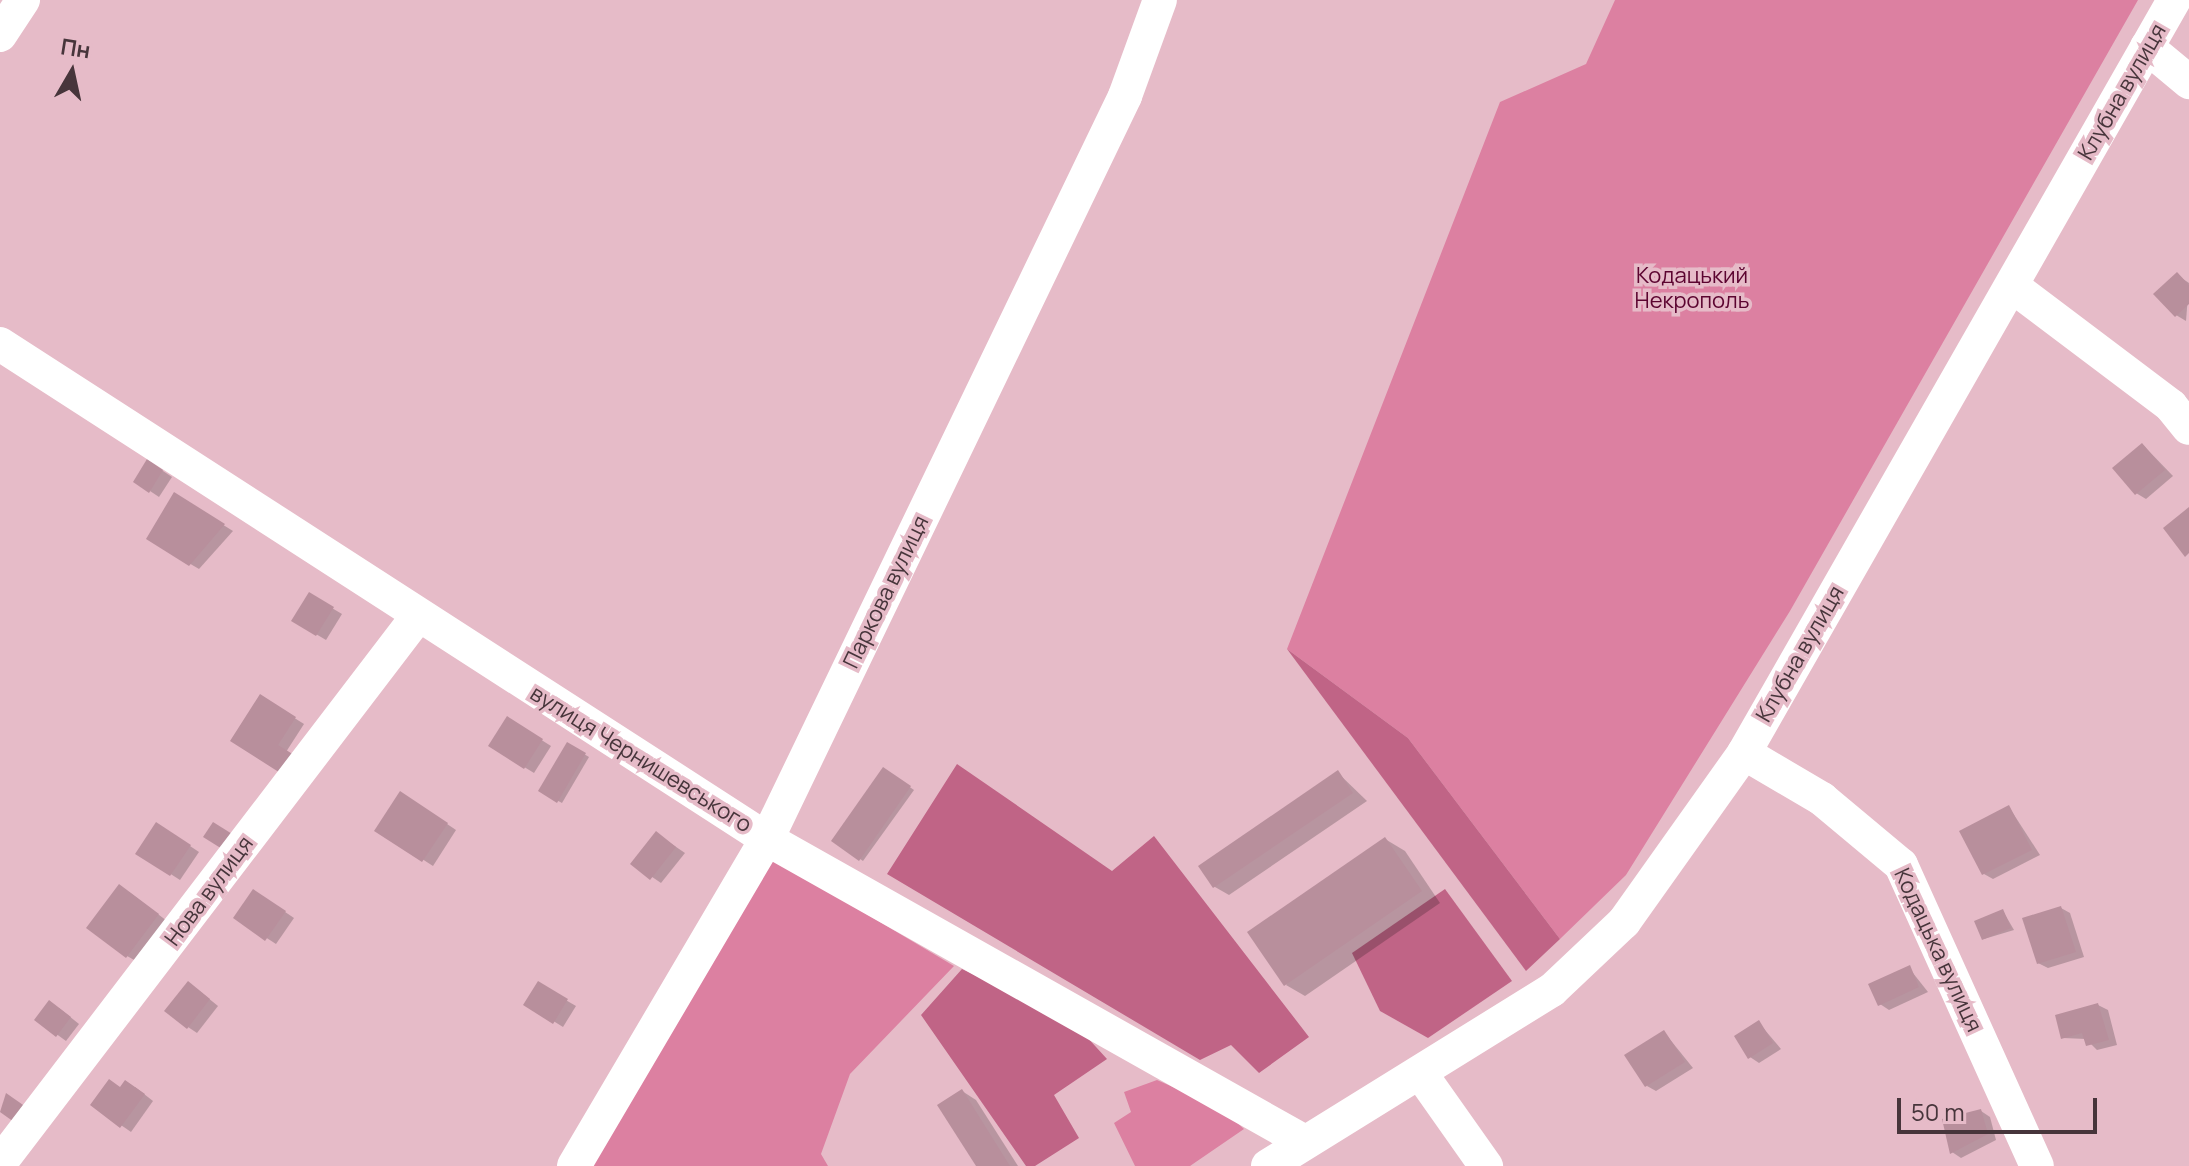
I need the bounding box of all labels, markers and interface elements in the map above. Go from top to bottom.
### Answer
street label: Клубна вулиця [2072,19,2172,165]
text: Пн [59,31,93,65]
north arrow [32,32,112,112]
park label: Кодацький Некрополь [1635,262,1749,314]
street label: Паркова вулиця [838,511,934,673]
street label: Клубна вулиця [1750,581,1850,727]
street label: вулиця Чернишевського [526,680,756,838]
street label: Нова вулиця [159,831,259,951]
street label: Кодацька вулиця [1889,864,1987,1036]
scale bar [1901,1082,2101,1132]
text: 50 m [1911,1095,1965,1128]

